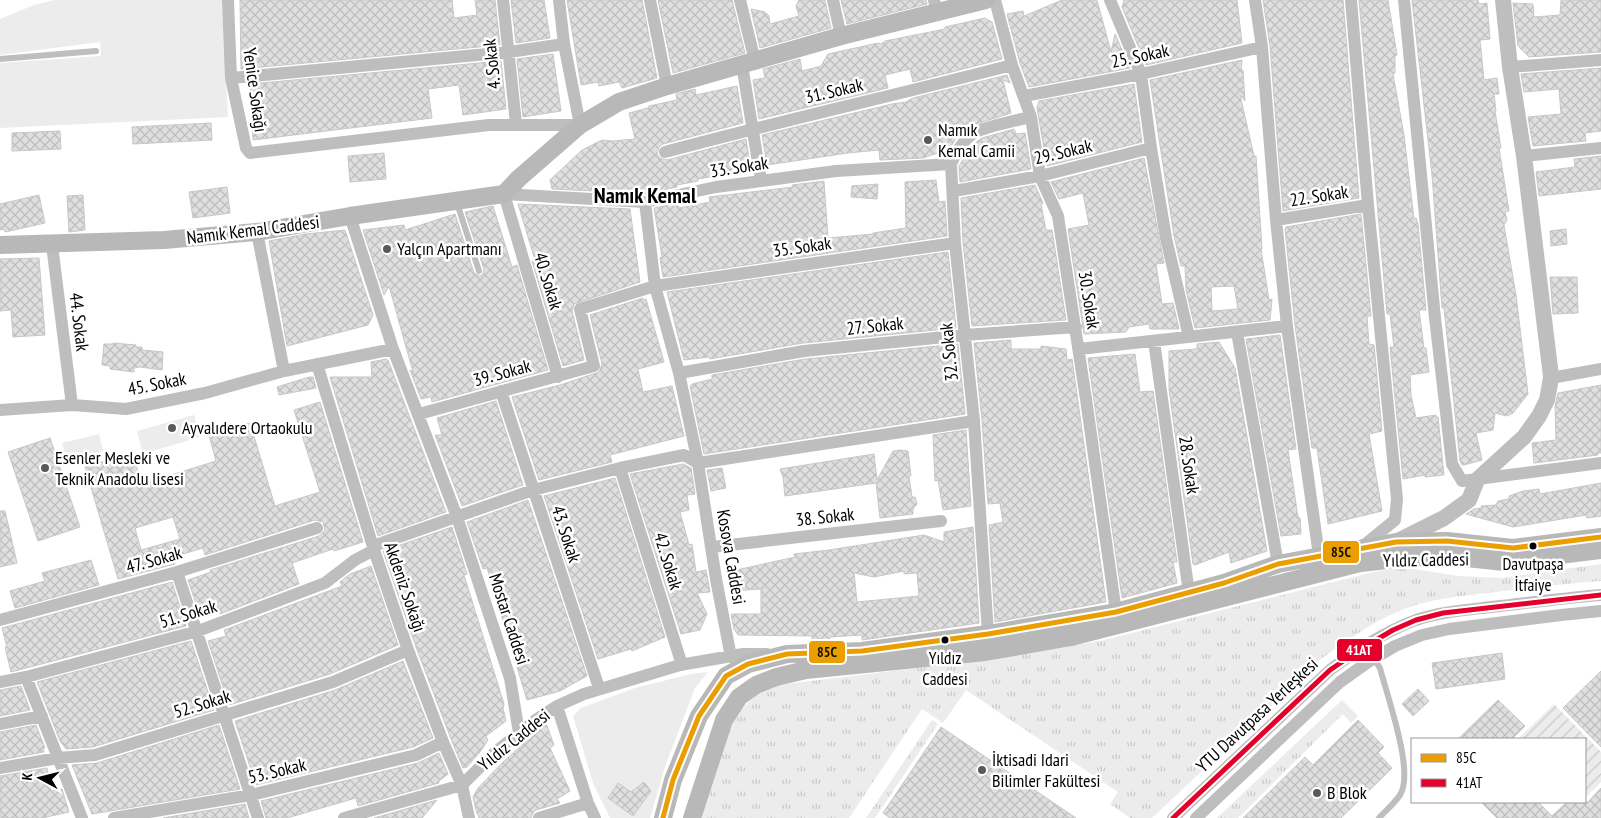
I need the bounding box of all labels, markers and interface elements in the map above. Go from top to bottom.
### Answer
street label: 4. Sokak [477,38,506,90]
street label: 25. Sokak [1109,38,1171,73]
street label: Yenice Sokağı [238,46,273,134]
street label: 31. Sokak [803,73,865,108]
place label: Namık Kemal Camii [938,118,1015,162]
marker: Namık Kemal Camii [922,134,934,146]
street label: 29. Sokak [1032,134,1094,169]
street label: 33. Sokak [708,151,770,182]
street label: 22. Sokak [1288,180,1350,211]
district label: Namık Kemal [594,181,697,209]
street label: Namık Kemal Caddesi [185,210,321,249]
street label: 35. Sokak [771,231,833,262]
place label: Yalçın Apartmanı [397,237,502,260]
marker: Yalçın Apartmanı [381,243,393,255]
street label: 40. Sokak [529,249,568,312]
street label: 30. Sokak [1074,269,1105,331]
street label: 44. Sokak [65,291,94,352]
street label: 27. Sokak [845,311,905,340]
street label: 32. Sokak [934,322,963,382]
street label: 39. Sokak [471,354,533,391]
street label: 45. Sokak [126,367,188,400]
place label: Ayvalıdere Ortaokulu [182,416,313,439]
marker: Ayvalıdere Ortaokulu [166,422,178,434]
street label: 28. Sokak [1174,434,1205,496]
place label: Esenler Mesleki ve Teknik Anadolu lisesi [55,446,184,490]
marker: Esenler Mesleki ve Teknik Anadolu lisesi [39,462,51,474]
street label: 43. Sokak [546,502,586,565]
street label: 38. Sokak [795,502,855,531]
street label: Kosova Caddesi [712,508,751,606]
street label: 42. Sokak [649,529,688,592]
street label: Akdeniz Sokağı [379,539,432,635]
line badge: 85C [1322,540,1360,564]
street label: 47. Sokak [123,541,184,578]
marker: Davutpaşa İtfaiye [1528,541,1538,551]
text: 85C [1331,543,1351,561]
street label: Yıldız Caddesi [1383,547,1469,572]
place label: Davutpaşa İtfaiye [1502,553,1564,596]
street label: Mostar Caddesi [484,570,535,667]
street label: 51. Sokak [156,594,219,633]
marker: Yıldız Caddesi [940,635,950,645]
line badge: 41AT [1336,638,1383,662]
line badge: 85C [808,640,846,664]
text: 41AT [1346,641,1372,659]
text: 85C [817,643,837,661]
place label: Yıldız Caddesi [922,647,968,690]
street label: YTU Davutpasa Yerleşkesi [1191,652,1322,777]
street label: 52. Sokak [170,684,233,723]
street label: Yıldız Caddesi [473,704,554,776]
legend [1411,738,1586,803]
place label: İktisadi Idari Bilimler Fakültesi [992,748,1100,792]
text: 85C [1456,748,1477,767]
north arrow [15,753,65,803]
street label: 53. Sokak [246,753,308,788]
marker: İktisadi Idari Bilimler Fakültesi [976,764,988,776]
text: K [18,771,37,781]
text: 41AT [1456,773,1483,792]
place label: B Blok [1327,781,1367,804]
marker: B Blok [1311,787,1323,799]

